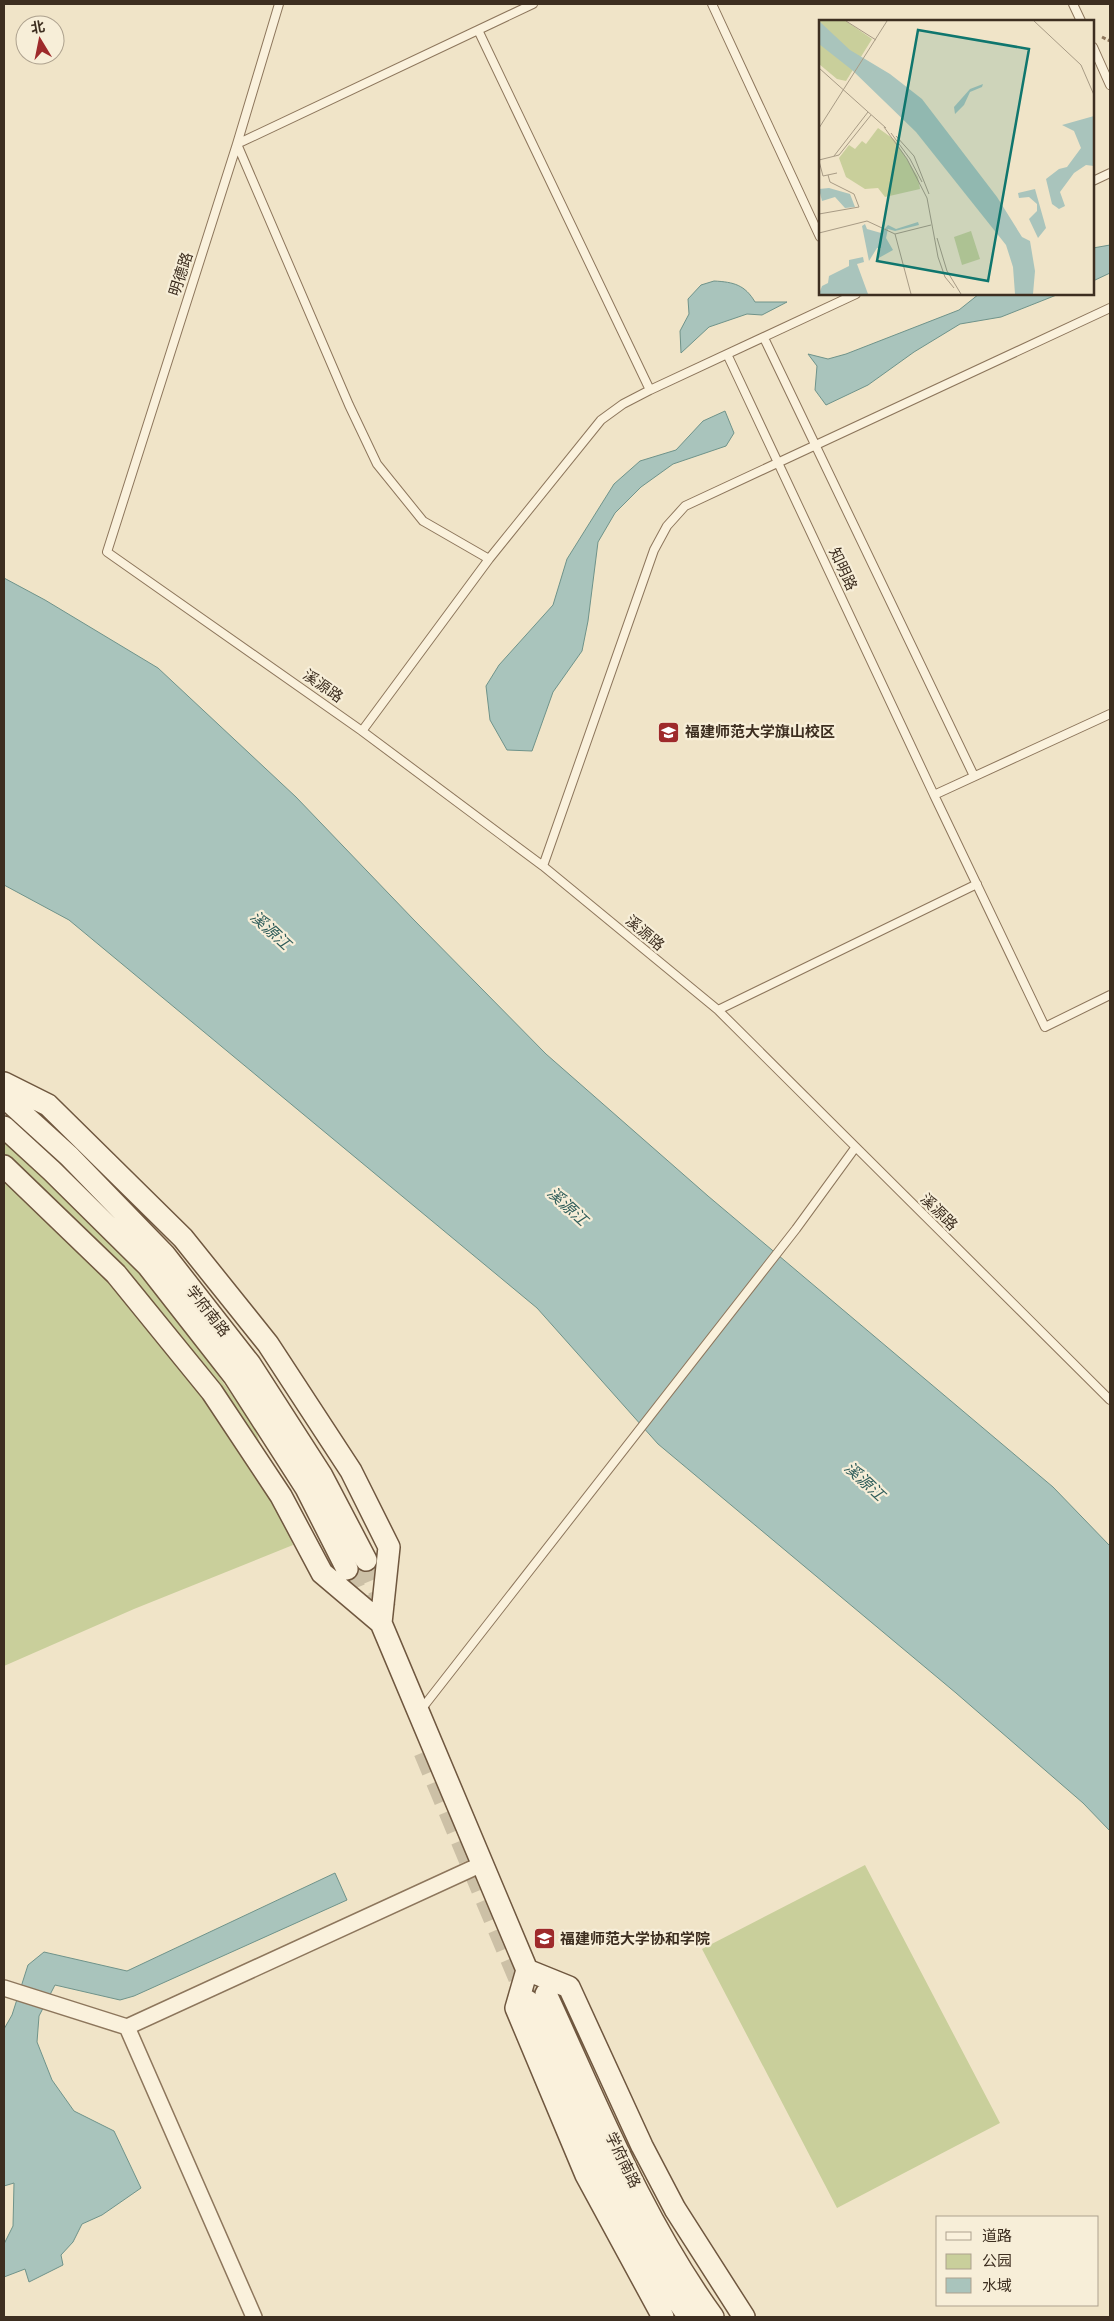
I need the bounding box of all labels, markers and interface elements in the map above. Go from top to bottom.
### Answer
north arrow [15,15,65,65]
text: 北 [29,17,46,37]
inset map [819,20,1094,295]
street label: 明德路 [165,250,197,298]
street label: 知明路 [825,544,862,593]
street label: 溪源路 [299,665,347,706]
school or university icon: 福建师范大学旗山校区 [657,720,681,744]
place label: 福建师范大学旗山校区 [685,722,835,741]
water label: 溪源江 [247,906,297,955]
street label: 溪源路 [622,911,669,954]
water label: 溪源江 [544,1182,594,1231]
street label: 溪源路 [917,1189,962,1234]
street label: 学府南路 [182,1281,234,1340]
water label: 溪源江 [841,1457,891,1506]
school or university icon: 福建师范大学协和学院 [532,1927,556,1951]
place label: 福建师范大学协和学院 [560,1929,710,1948]
street label: 学府南路 [602,2129,645,2191]
legend [936,2216,1099,2306]
text: 道路 [982,2226,1012,2245]
text: 公园 [982,2251,1012,2270]
text: 水域 [982,2276,1012,2295]

